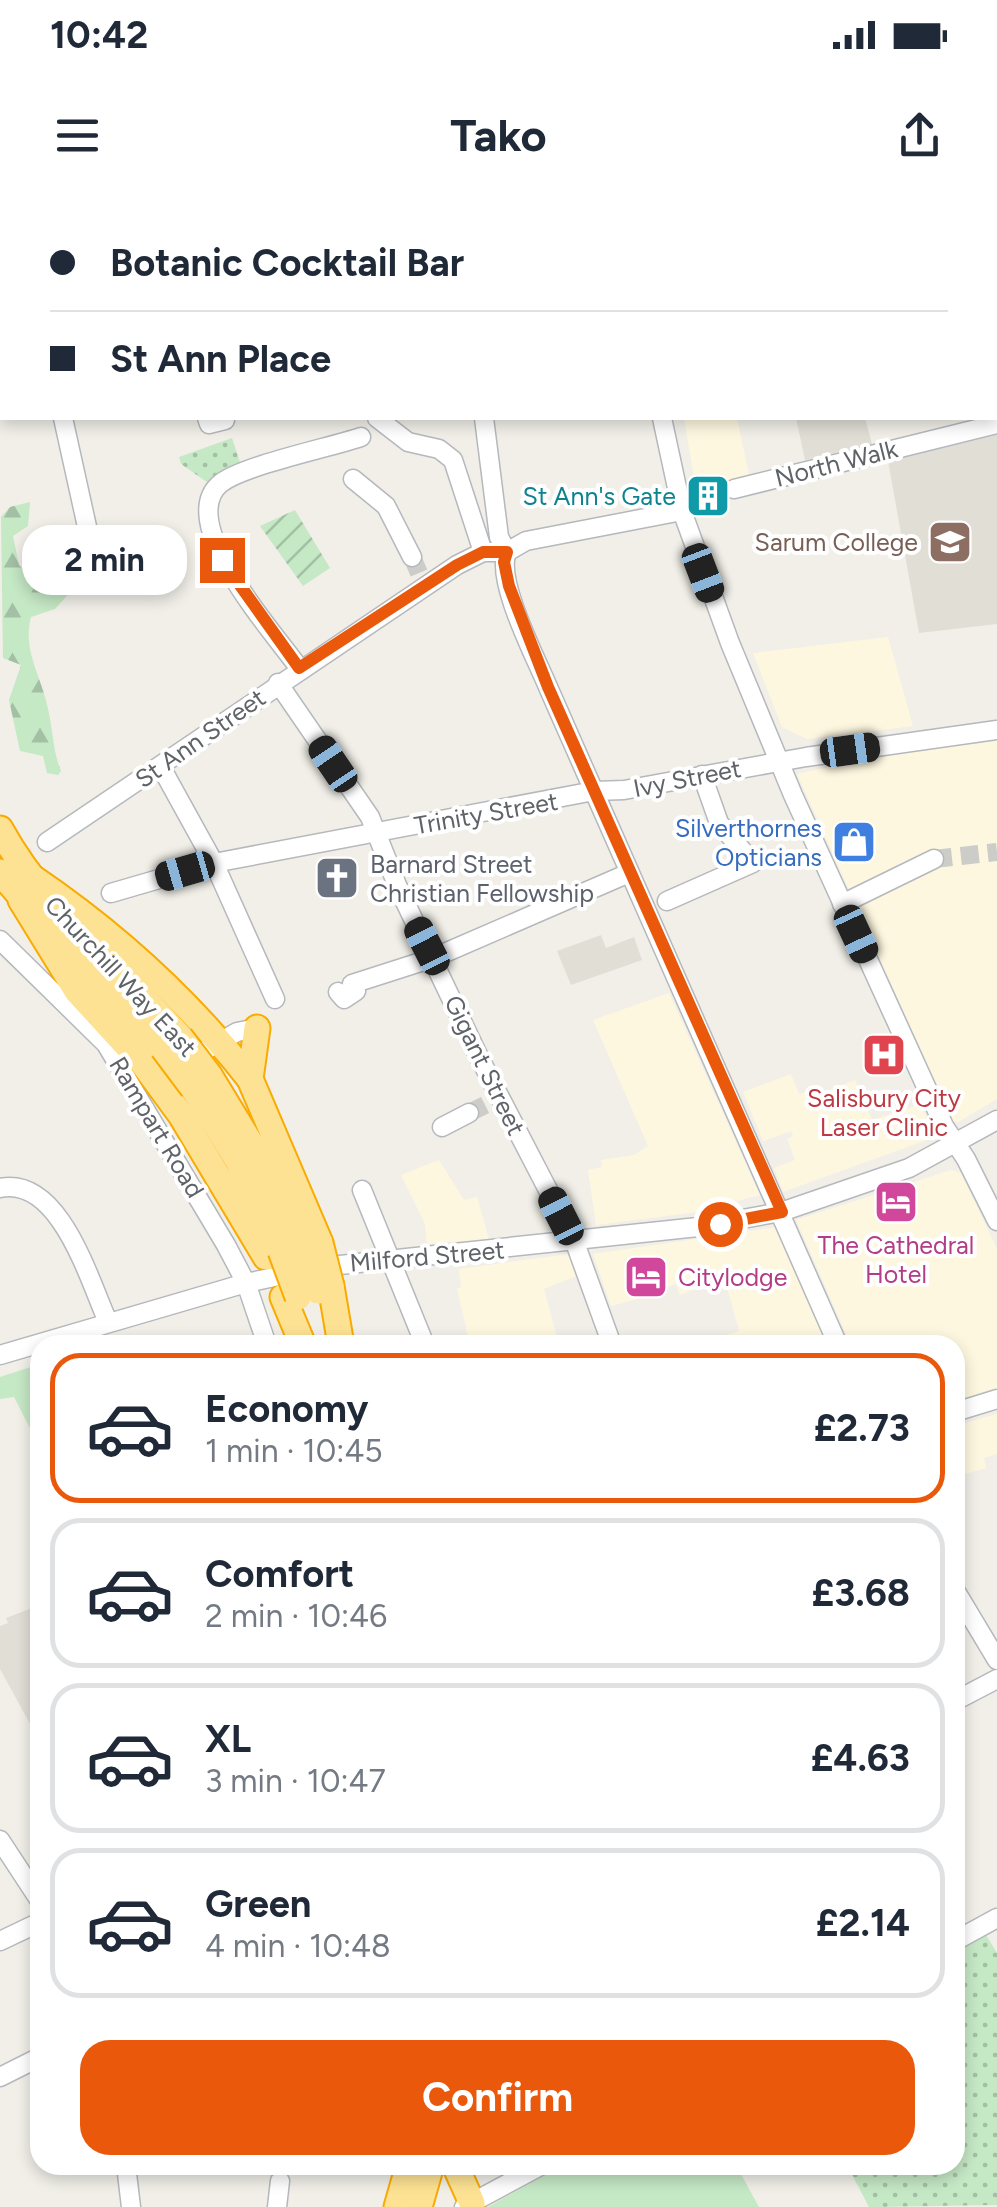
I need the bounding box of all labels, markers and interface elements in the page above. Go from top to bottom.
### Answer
text: 10:42 [50,12,148,58]
icon: menu [50,108,105,163]
text: Tako [450,108,547,162]
icon: share [892,108,947,163]
text: Botanic Cocktail Bar [110,240,464,286]
text: St Ann Place [110,336,331,382]
street label: North Walk [772,433,901,493]
building icon: St Ann's Gate [685,473,731,519]
place label: St Ann's Gate [523,481,676,511]
school or university icon: Sarum College [927,519,973,565]
callout: 2 min [22,525,187,595]
place label: Sarum College [755,527,918,557]
route end [200,538,245,583]
car [678,540,728,606]
text: 2 min [64,541,145,579]
street label: St Ann Street [129,682,271,794]
car [304,731,362,797]
car [818,731,882,769]
street label: Ivy Street [631,753,743,803]
street label: Trinity Street [412,786,560,840]
place label: Silverthornes Opticians [675,813,822,872]
shop icon: Silverthornes Opticians [831,819,877,865]
car [152,848,218,894]
place label: Barnard Street Christian Fellowship [370,849,594,908]
church icon: Barnard Street Christian Fellowship [314,855,360,901]
street label: Churchill Way East [39,890,203,1062]
car [830,900,882,968]
car [400,912,454,980]
street label: Gigant Street [438,990,532,1140]
hospital icon: Salisbury City Laser Clinic [861,1032,907,1078]
street label: Rampart Road [103,1051,211,1203]
place label: Salisbury City Laser Clinic [807,1083,961,1142]
hotel icon: The Cathedral Hotel [873,1179,919,1225]
car [534,1182,588,1250]
route start [698,1202,743,1247]
place label: The Cathedral Hotel [818,1230,974,1289]
street label: Milford Street [348,1234,506,1278]
hotel icon: Citylodge [623,1254,669,1300]
place label: Citylodge [678,1262,787,1292]
icon: car [85,1383,175,1473]
text: Economy [205,1386,368,1432]
text: £2.73 [814,1405,910,1451]
text: 1 min · 10:45 [205,1432,383,1470]
icon: car [85,1548,175,1638]
text: Comfort [205,1551,354,1597]
text: £3.68 [812,1570,910,1616]
text: 2 min · 10:46 [205,1597,387,1635]
icon: car [85,1713,175,1803]
text: XL [205,1716,251,1762]
text: £4.63 [811,1735,910,1781]
text: 3 min · 10:47 [205,1762,386,1800]
icon: car [85,1878,175,1968]
text: Green [205,1881,311,1927]
text: £2.14 [816,1900,910,1946]
text: 4 min · 10:48 [205,1927,391,1965]
button: Confirm [80,2040,915,2155]

